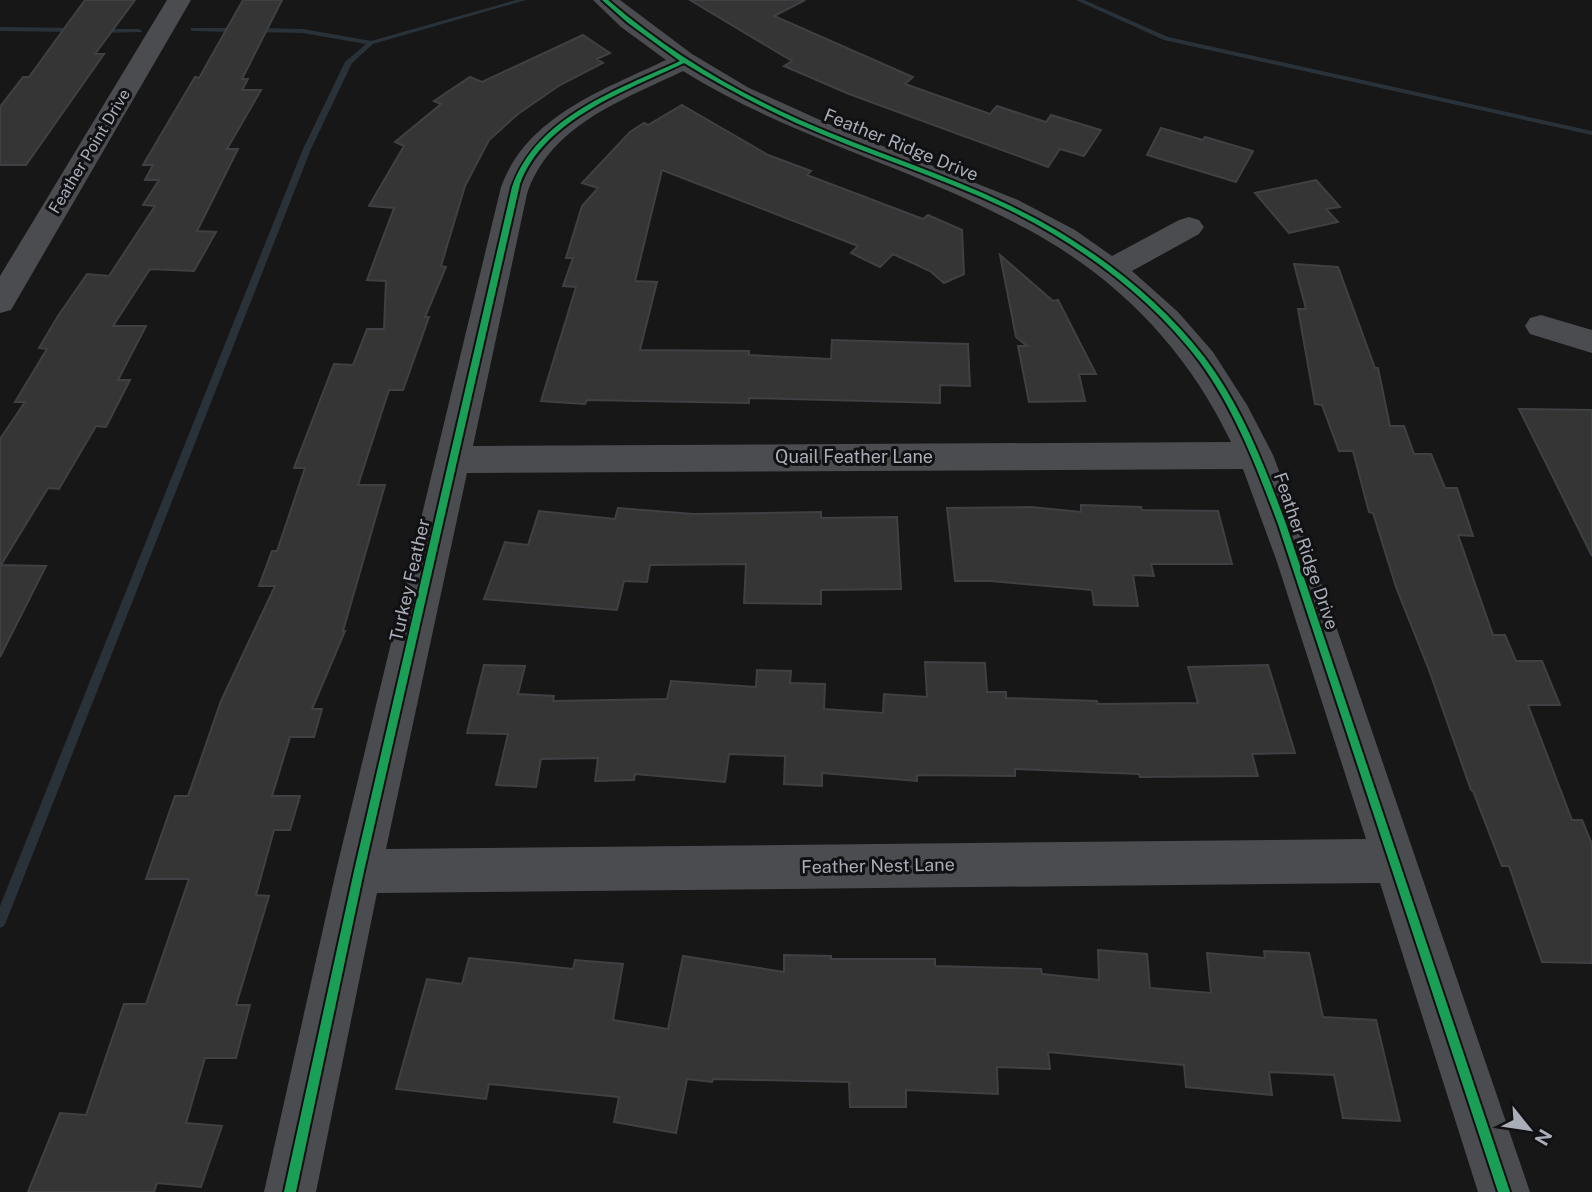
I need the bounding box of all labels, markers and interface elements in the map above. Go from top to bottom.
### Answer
street label: Feather Point Drive [45,86,134,217]
street label: Feather Ridge Drive [821,104,981,185]
street label: Quail Feather Lane [775,446,933,467]
street label: Feather Ridge Drive [1270,470,1343,632]
street label: Turkey Feather [385,516,434,643]
street label: Feather Nest Lane [801,854,955,877]
north arrow [1494,1094,1564,1164]
text: N [1530,1126,1557,1149]

